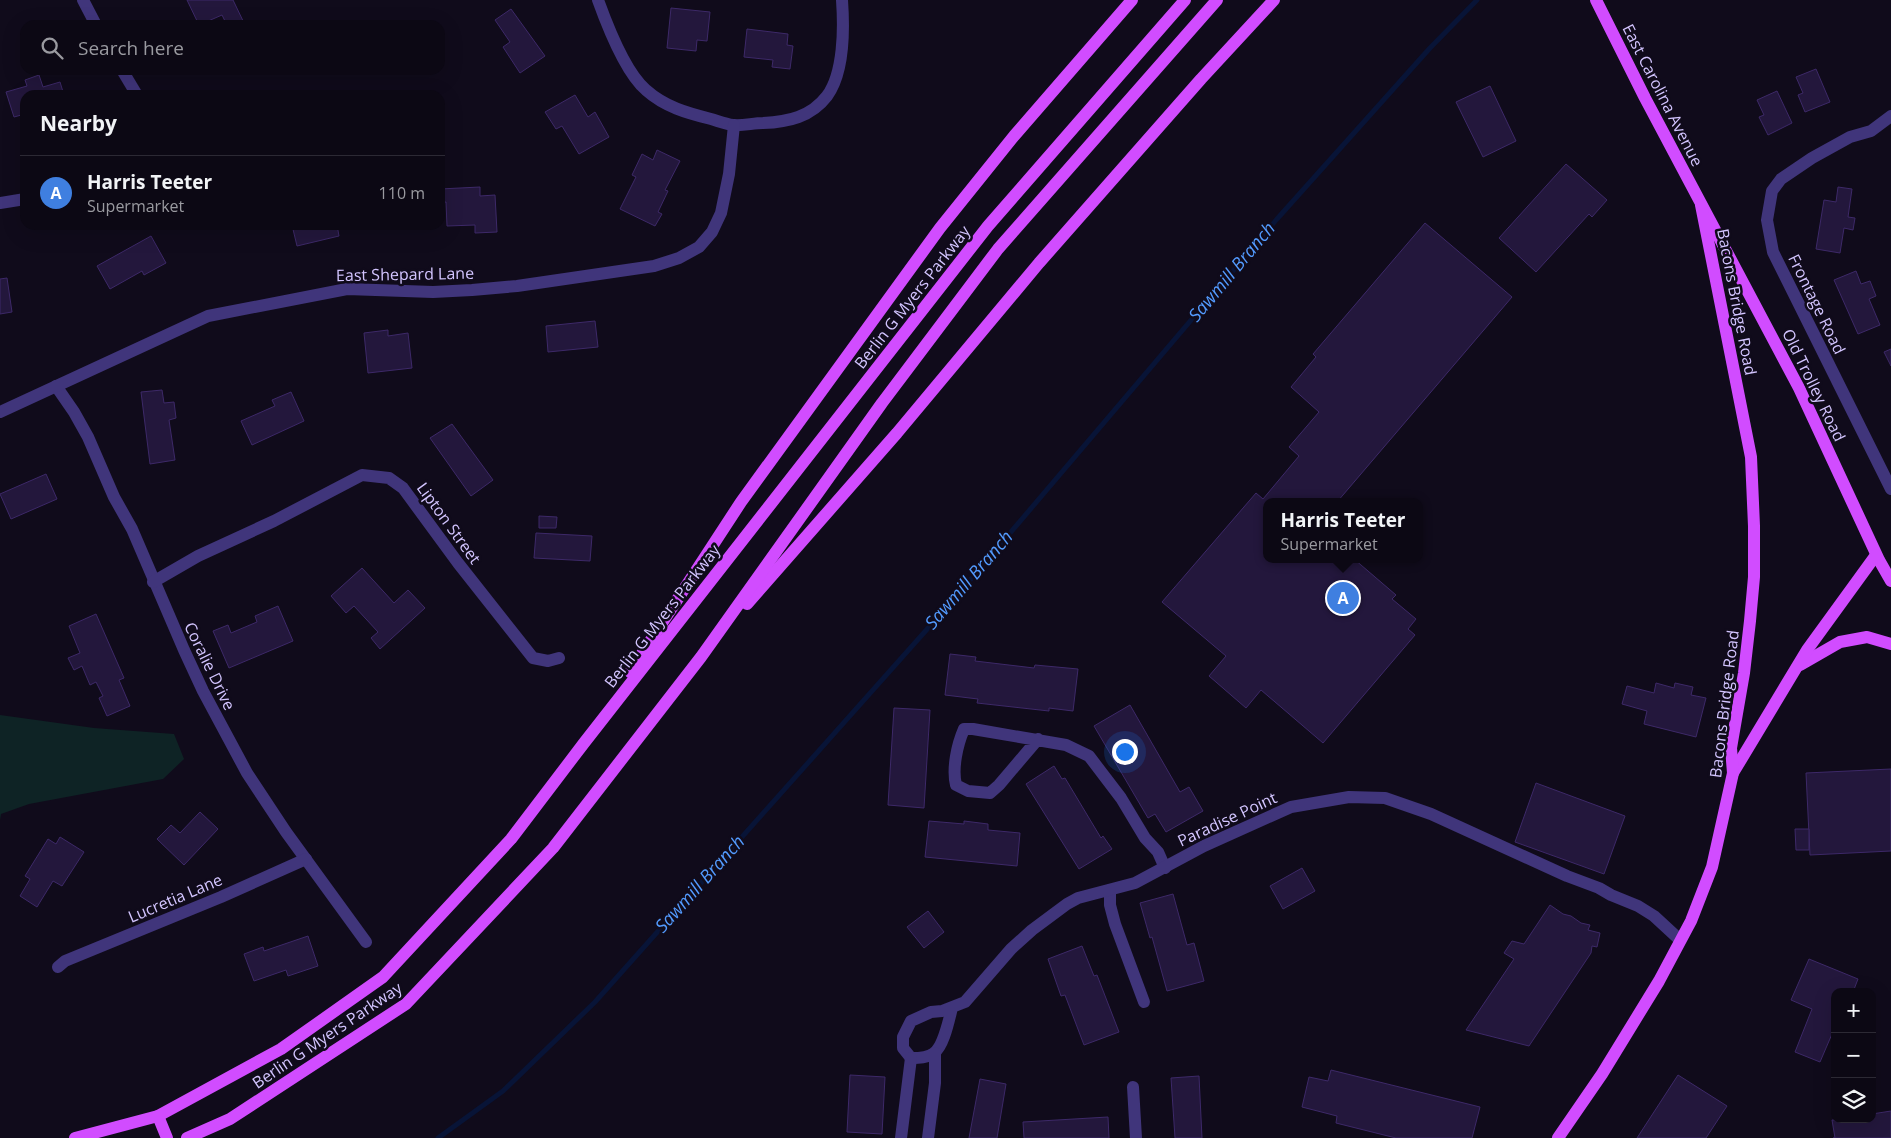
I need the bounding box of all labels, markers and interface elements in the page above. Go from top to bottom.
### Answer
search box [20,20,445,75]
street label: East Carolina Avenue [1618,20,1708,170]
icon: search [38,34,66,62]
text: Search here [78,35,184,61]
text: Nearby [40,109,117,137]
text: Harris Teeter [87,169,212,195]
text: A [50,182,62,204]
text: 110 m [379,182,425,204]
text: Supermarket [87,195,184,217]
water label: Sawmill Branch [1182,216,1280,326]
street label: Berlin G Myers Parkway [849,220,976,373]
street label: Bacons Bridge Road [1712,227,1762,377]
street label: Frontage Road [1783,250,1851,358]
street label: East Shepard Lane [336,262,474,286]
street label: Old Trolley Road [1777,325,1851,445]
street label: Lipton Street [412,478,486,569]
popup [1263,498,1423,563]
text: Harris Teeter [1280,507,1406,533]
water label: Sawmill Branch [919,525,1018,634]
text: Supermarket [1280,533,1378,555]
street label: Berlin G Myers Parkway [599,539,726,692]
pin: A [1327,579,1359,617]
street label: Coralie Drive [179,618,241,714]
street label: Bacons Bridge Road [1704,629,1744,779]
your location [1112,739,1138,765]
street label: Paradise Point [1174,786,1281,852]
water label: Sawmill Branch [649,830,749,937]
street label: Lucretia Lane [125,868,225,928]
street label: Berlin G Myers Parkway [248,976,407,1093]
map controls [1831,988,1876,1123]
button: + [1831,988,1876,1033]
button: − [1831,1033,1876,1078]
button: layers [1831,1078,1876,1123]

